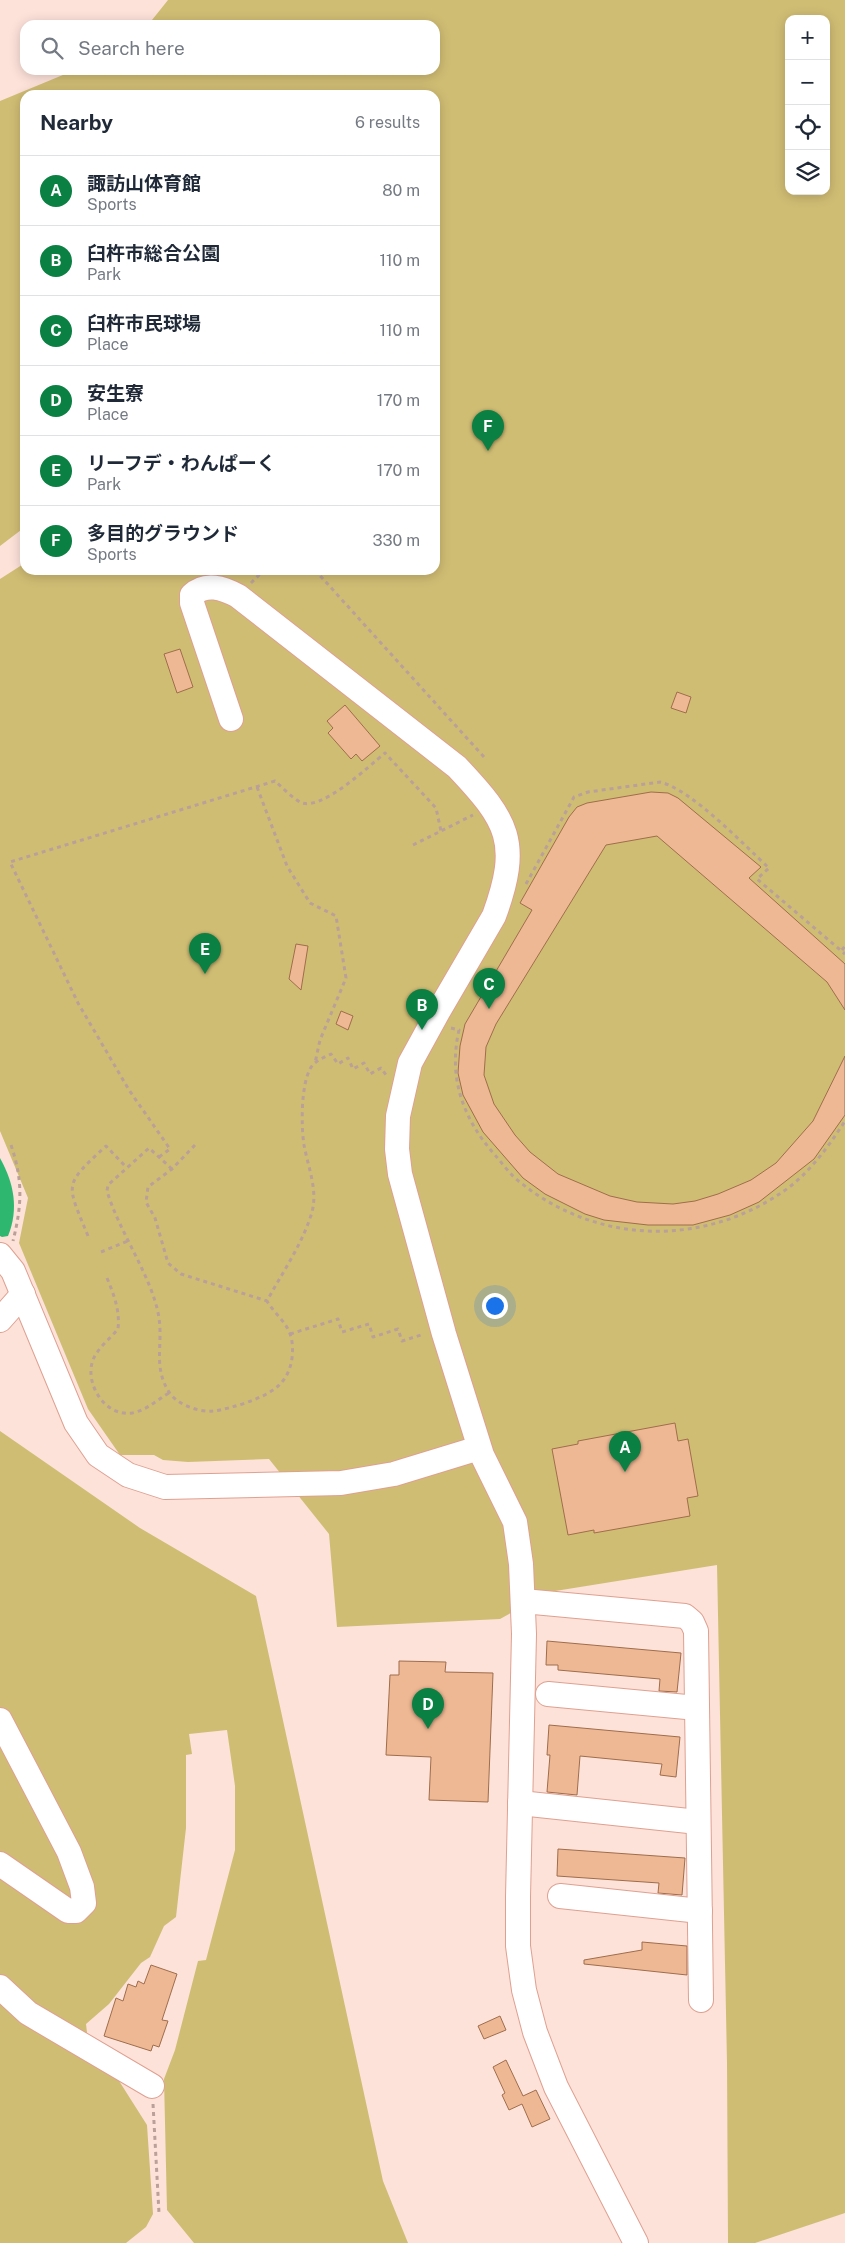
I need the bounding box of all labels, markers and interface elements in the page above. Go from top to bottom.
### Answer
map controls [785,15,830,195]
button: + [785,15,830,60]
search box [20,20,440,75]
icon: search [38,34,66,62]
text: Search here [78,37,185,59]
button: − [785,60,830,105]
button: locate [785,105,830,150]
text: Nearby [40,110,113,135]
text: 6 results [355,113,420,132]
button: layers [785,150,830,195]
text: 諏訪山体育館 [87,172,201,194]
text: A [50,181,62,200]
text: 80 m [382,181,420,200]
text: Sports [87,195,137,214]
text: 臼杵市総合公園 [87,242,220,264]
text: B [51,251,61,270]
text: 110 m [379,251,420,270]
text: Park [87,265,121,284]
text: 臼杵市民球場 [87,312,201,334]
text: C [50,321,62,340]
text: 110 m [379,321,420,340]
text: Place [87,335,129,354]
text: 安生寮 [87,382,144,404]
text: D [50,391,62,410]
text: 170 m [377,391,420,410]
text: Place [87,405,129,424]
pin: F [472,410,504,451]
text: リーフデ・わんぱーく [87,452,276,474]
text: E [51,461,61,480]
text: 170 m [377,461,420,480]
text: Park [87,475,121,494]
text: 多目的グラウンド [87,522,239,544]
text: F [51,531,61,550]
text: 330 m [373,531,420,550]
text: Sports [87,545,137,564]
pin: E [189,933,221,974]
pin: C [473,968,505,1009]
pin: B [406,989,438,1030]
your location [482,1293,508,1319]
pin: A [609,1431,641,1472]
pin: D [412,1688,444,1729]

